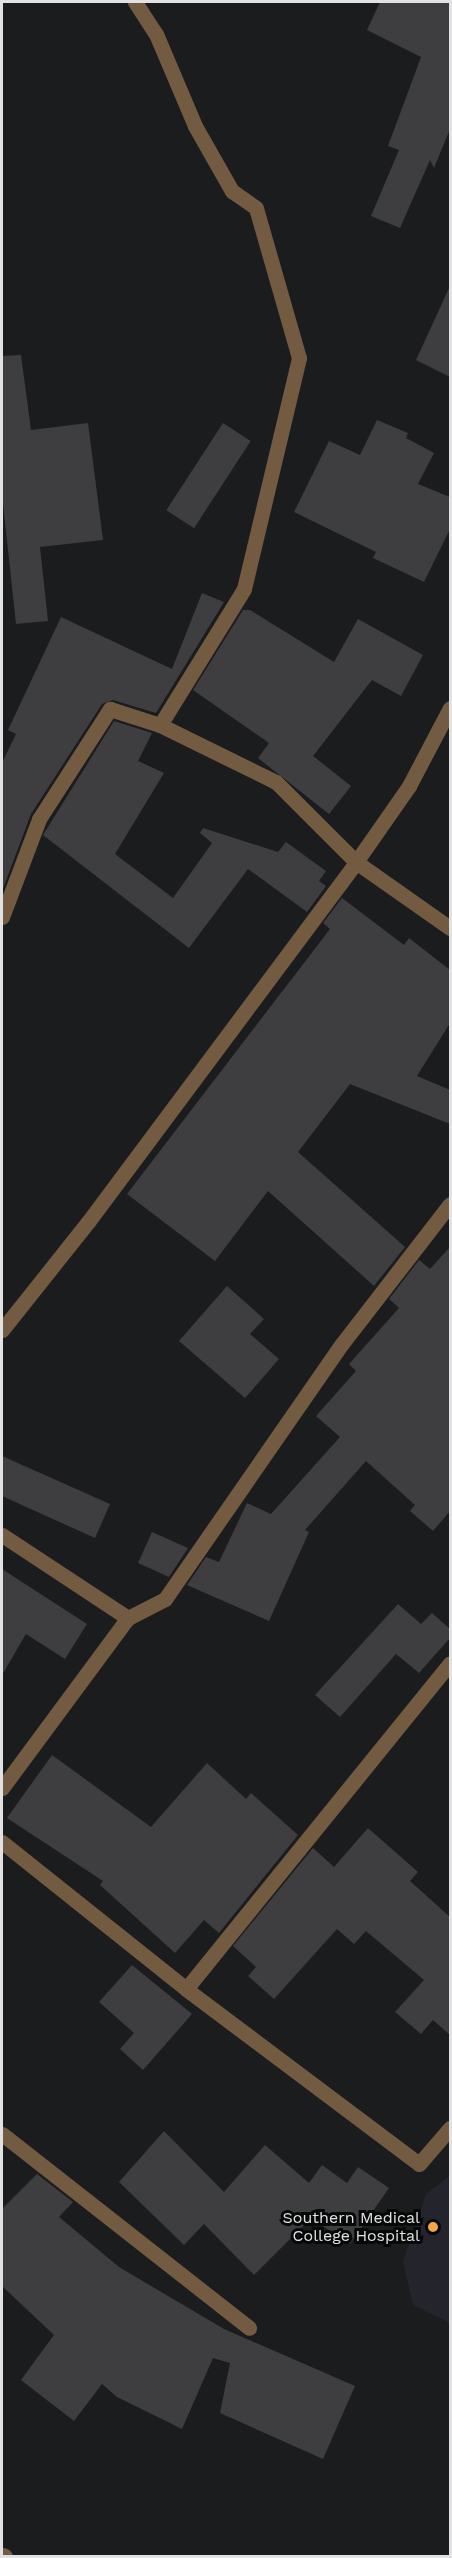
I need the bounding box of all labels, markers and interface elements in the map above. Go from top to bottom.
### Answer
place label: Southern Medical College Hospital [283,2208,420,2246]
marker: Southern Medical College Hospital [424,2218,442,2236]

